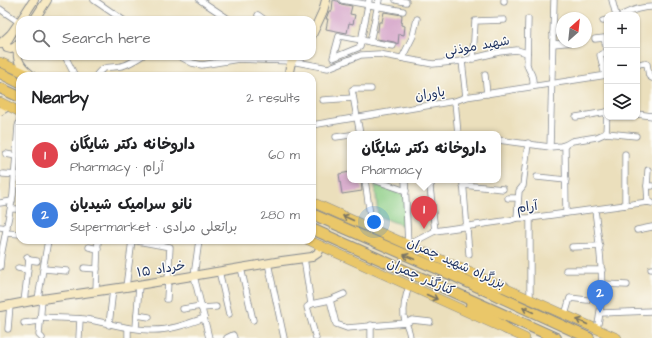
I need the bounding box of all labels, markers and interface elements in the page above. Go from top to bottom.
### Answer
north arrow [556,12,592,48]
map controls [604,12,640,120]
button: + [604,12,640,48]
search box [16,16,316,60]
icon: search [30,27,52,49]
text: Search here [62,28,151,49]
street label: شهید موذنی [443,31,511,61]
button: − [604,48,640,84]
street label: یاوران [414,83,446,105]
button: layers [604,84,640,120]
text: Nearby [32,86,89,110]
text: 2 results [246,89,300,107]
popup [347,131,501,183]
text: داروخانه دکتر شایگان [70,134,195,155]
text: داروخانه دکتر شایگان [362,138,486,159]
text: 1 [44,146,46,164]
text: 60 m [268,146,300,164]
text: Pharmacy · آرام [70,158,164,176]
text: Pharmacy [362,161,422,179]
text: نانو سرامیک شیدیان [70,194,193,215]
pin: 1 [411,196,437,229]
street label: آرام [515,197,539,218]
text: 2 [41,206,49,224]
text: 280 m [261,206,300,224]
your location [364,212,384,232]
one-way arrow [342,214,354,221]
text: Supermarket · براتعلی مرادی [70,218,237,236]
street label: بزرگراه شهید چمران [404,233,508,293]
one-way arrow [404,252,416,260]
street label: کنارگذر چمران [384,254,458,300]
street label: ۱۵ خرداد [136,256,187,282]
pin: 2 [587,280,613,313]
one-way arrow [426,294,438,301]
one-way arrow [522,306,534,313]
one-way arrow [576,318,588,325]

